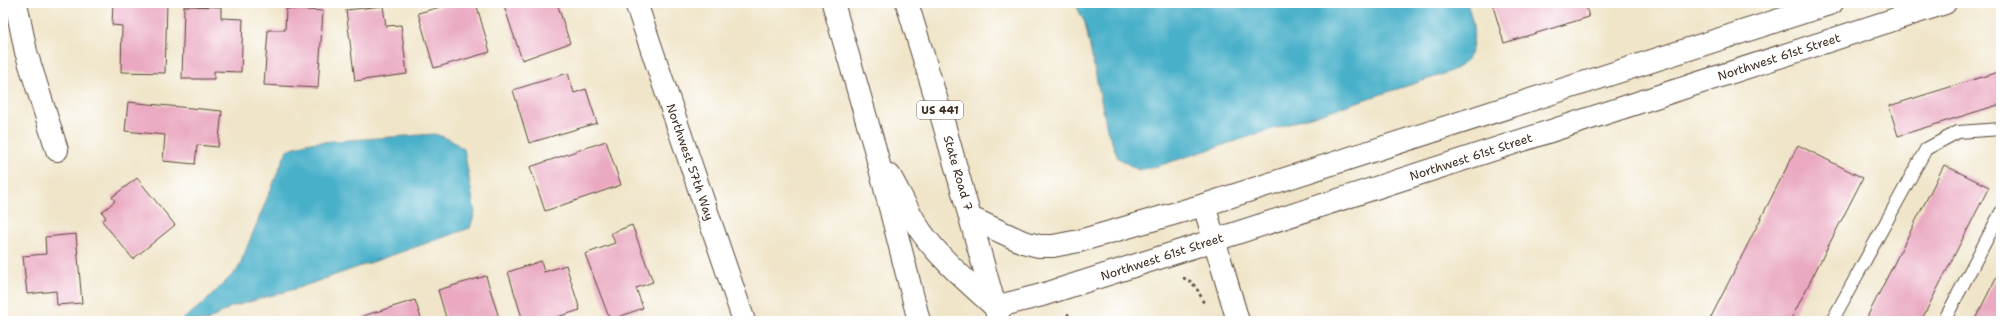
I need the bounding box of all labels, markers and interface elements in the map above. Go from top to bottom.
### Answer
street label: Northwest 61st Street [1716,30,1842,84]
street label: Northwest 57th Way [662,101,718,223]
road number: US 441 [917,101,963,119]
street label: Northwest 61st Street [1408,130,1534,184]
street label: State Road 7 [940,134,976,212]
street label: Northwest 61st Street [1099,230,1225,284]

